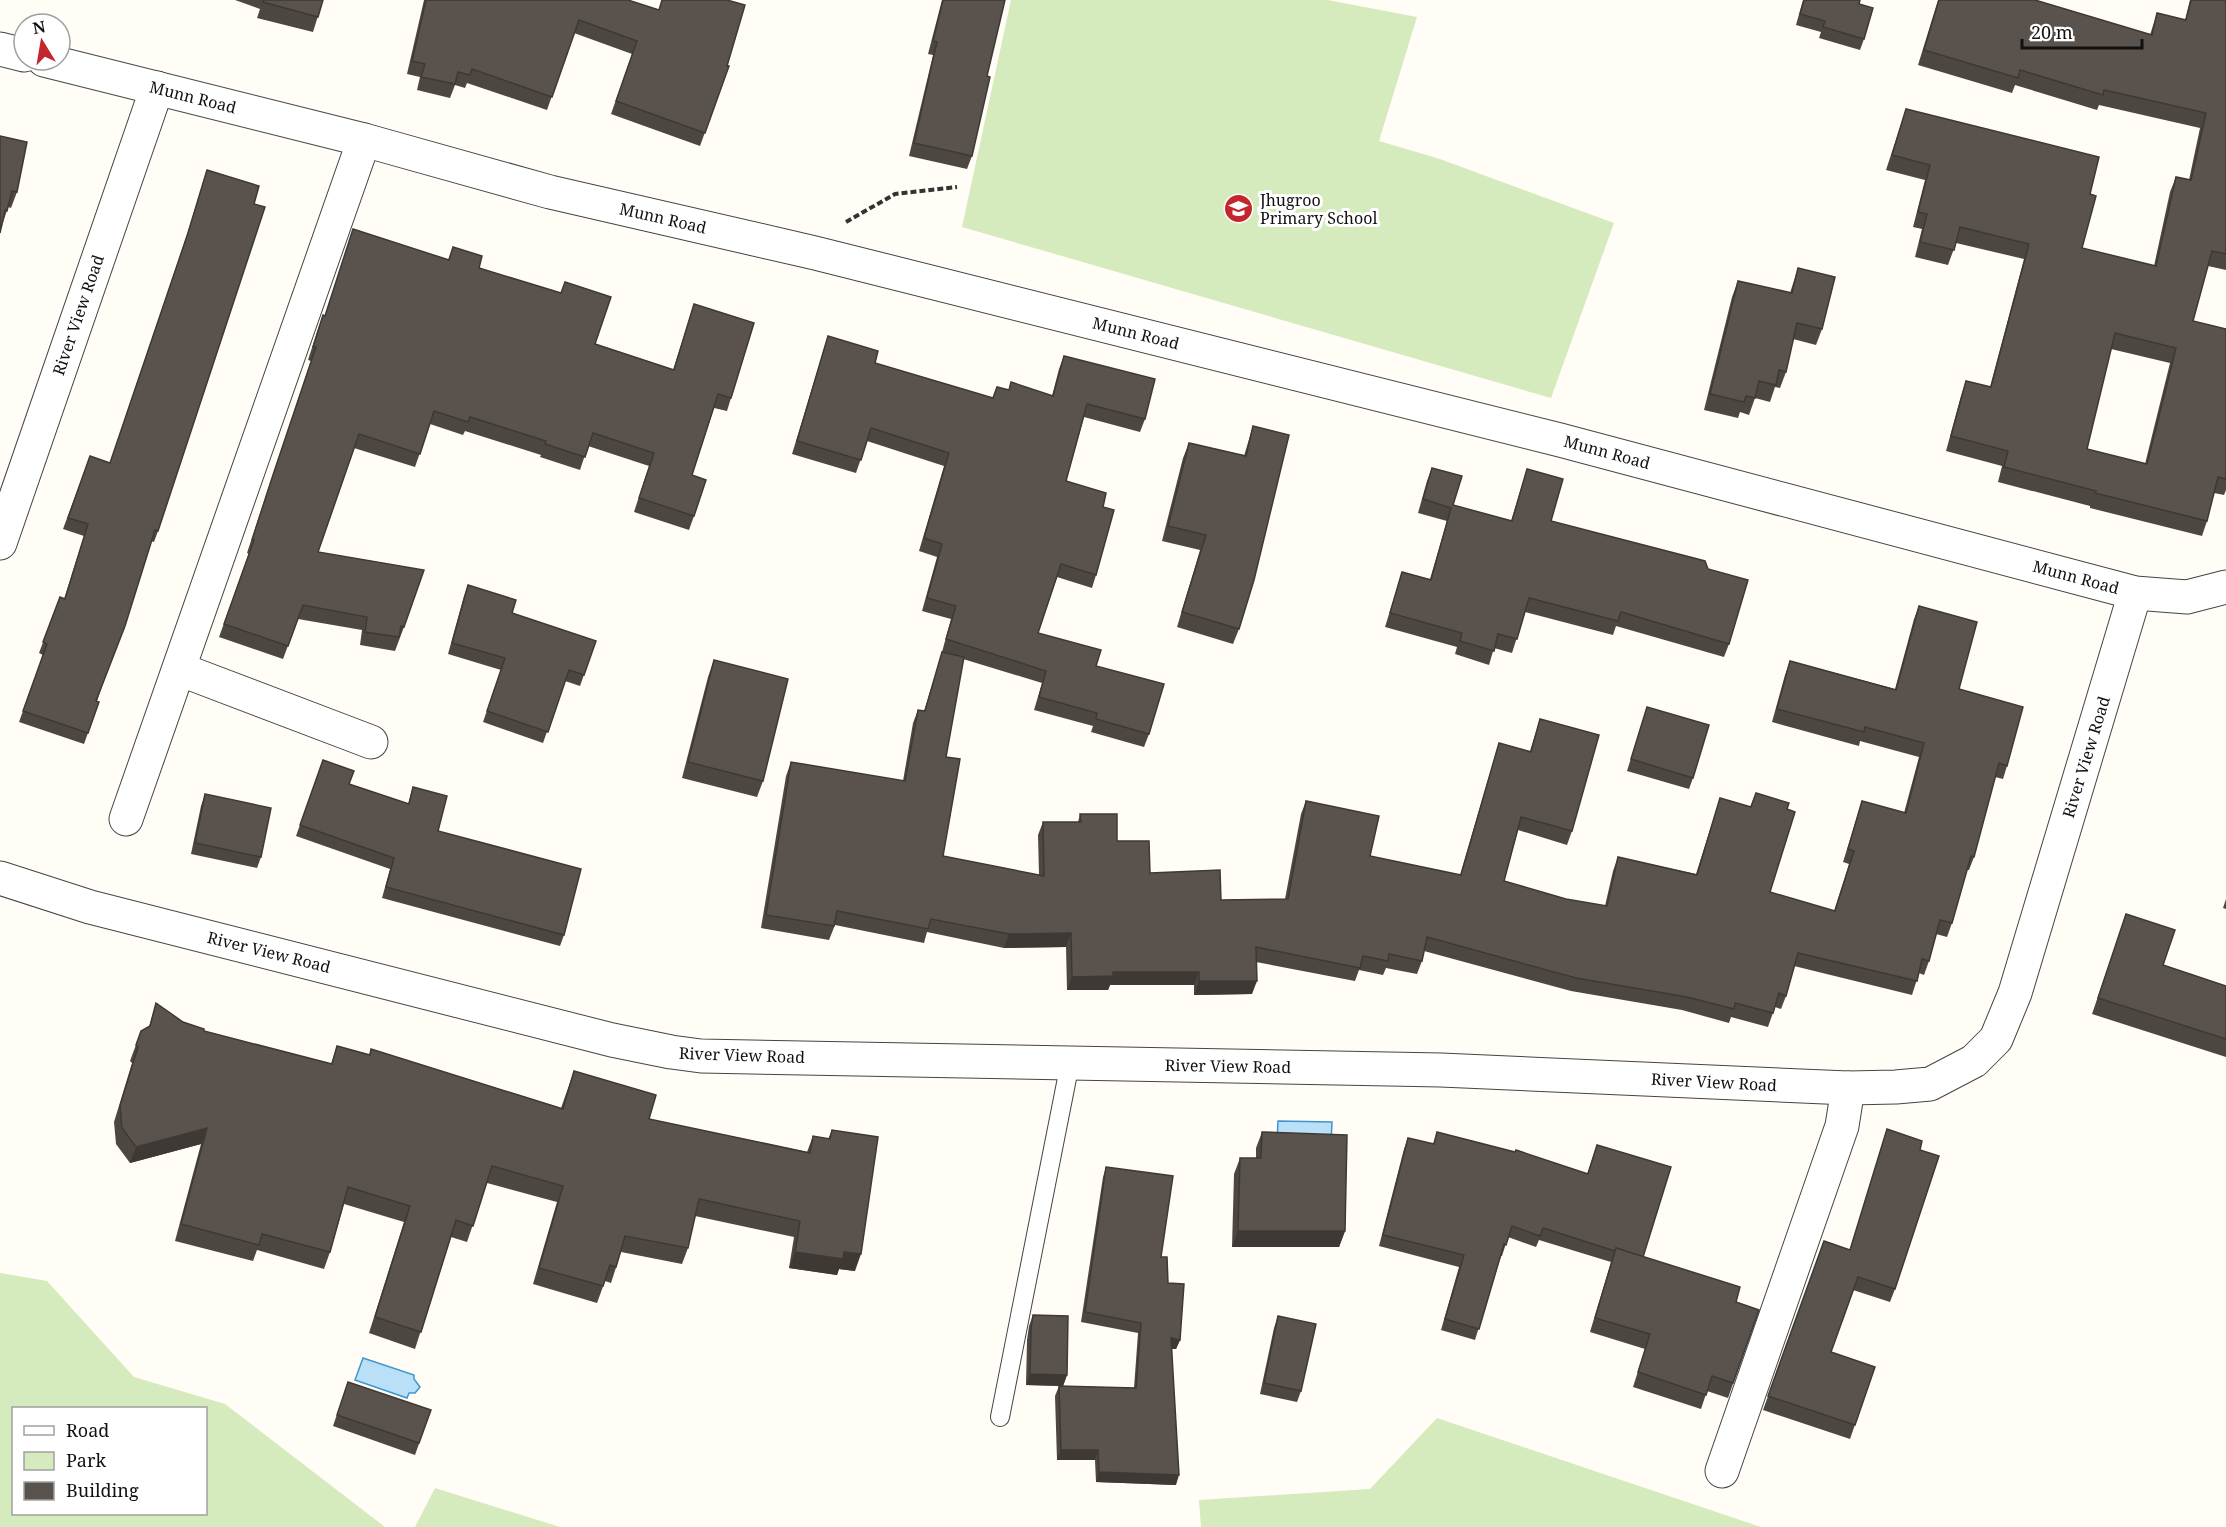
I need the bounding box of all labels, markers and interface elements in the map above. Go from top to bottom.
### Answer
north arrow [12,12,72,72]
scale bar [2022,12,2142,50]
text: N [31,15,48,39]
text: 20 m [2031,20,2073,44]
street label: Munn Road [147,76,239,118]
place label: Jhugroo Primary School [1259,189,1377,229]
school or university icon: Jhugroo Primary School [1223,193,1255,225]
street label: Munn Road [617,197,709,239]
street label: River View Road [47,252,109,378]
street label: Munn Road [1090,312,1182,354]
street label: Munn Road [1561,430,1653,474]
street label: Munn Road [2030,555,2122,599]
street label: River View Road [2057,693,2115,821]
street label: River View Road [205,926,333,978]
street label: River View Road [679,1042,806,1068]
street label: River View Road [1165,1054,1291,1078]
street label: River View Road [1650,1068,1778,1096]
legend [12,1407,207,1515]
text: Road [66,1418,109,1442]
text: Park [66,1448,106,1472]
text: Building [66,1478,139,1502]

